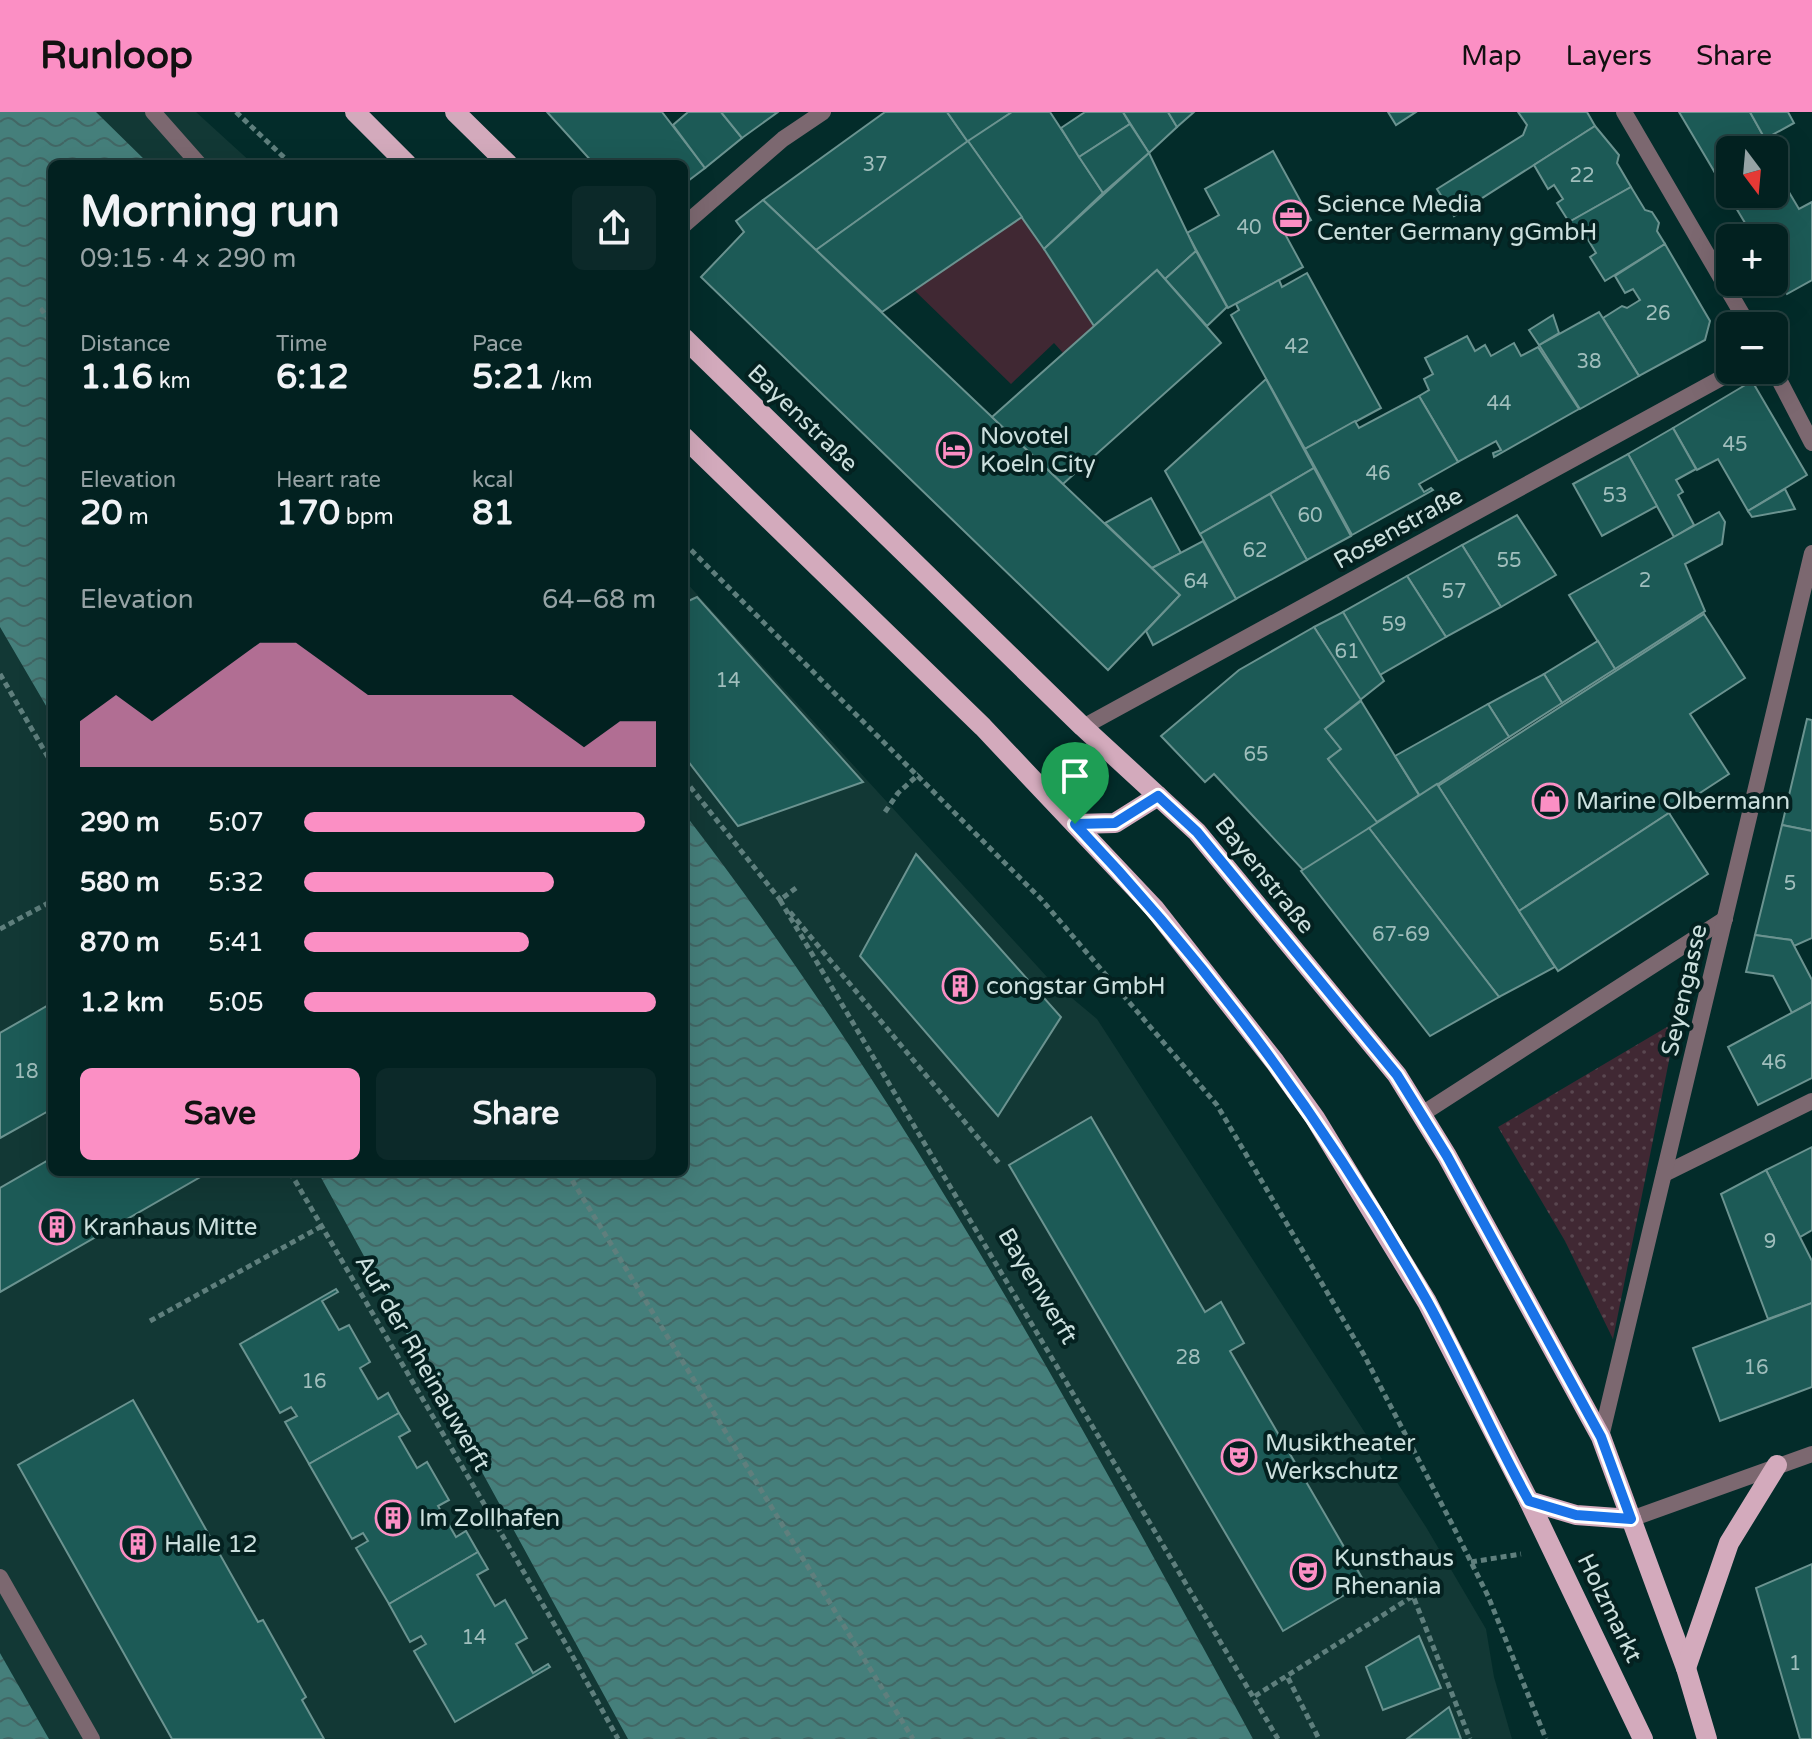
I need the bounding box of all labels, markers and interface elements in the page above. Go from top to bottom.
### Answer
text: Runloop [40,33,193,79]
text: Map [1461,39,1522,73]
text: Layers [1566,39,1652,73]
text: Share [1696,39,1772,73]
north arrow [1716,136,1788,208]
map controls [1716,136,1788,384]
house number: 37 [862,153,888,177]
house number: 22 [1569,164,1595,188]
text: Morning run [80,186,340,239]
button: share [572,186,656,270]
place label: Science Media Center Germany gGmbH [1317,190,1597,247]
office icon: Science Media Center Germany gGmbH [1272,199,1310,237]
house number: 40 [1236,216,1262,240]
button: + [1716,224,1788,296]
text: 09:15 · 4 × 290 m [80,243,296,274]
house number: 26 [1645,302,1671,326]
button: − [1716,312,1788,384]
text: Distance [80,331,171,357]
text: Time [276,331,327,357]
text: Pace [472,331,523,357]
house number: 42 [1284,335,1310,359]
house number: 38 [1576,350,1602,374]
text: 1.16 [80,357,153,398]
text: 6:12 [276,357,349,398]
text: 5:21 [472,357,545,398]
street label: Bayenstraße [741,359,864,478]
text: km [153,368,191,394]
text: /km [545,368,593,394]
house number: 44 [1486,392,1512,416]
place label: Novotel Koeln City [980,422,1096,479]
hotel icon: Novotel Koeln City [935,431,973,469]
house number: 45 [1722,433,1748,457]
house number: 46 [1365,462,1391,486]
text: Elevation [80,467,176,493]
text: Heart rate [276,467,381,493]
text: kcal [472,467,513,493]
street label: Rosenstraße [1329,481,1468,576]
house number: 53 [1602,484,1628,508]
text: 20 [80,493,123,534]
text: 170 [276,493,340,534]
text: 81 [472,493,515,534]
text: m [123,504,149,530]
text: bpm [340,504,394,530]
house number: 60 [1297,504,1323,528]
house number: 62 [1242,539,1268,563]
house number: 55 [1496,549,1522,573]
house number: 2 [1639,569,1651,593]
house number: 64 [1183,570,1209,594]
house number: 57 [1441,580,1467,604]
text: Elevation [80,584,194,615]
text: 64–68 m [542,584,656,615]
house number: 59 [1381,613,1407,637]
house number: 61 [1334,640,1360,664]
house number: 14 [715,669,741,693]
pin [1041,742,1109,824]
house number: 65 [1243,743,1269,767]
icon: arrive [1053,754,1097,798]
shop icon: Marine Olbermann [1531,782,1569,820]
place label: Marine Olbermann [1576,787,1790,816]
text: 290 m [80,807,160,838]
text: 5:07 [208,807,264,838]
street label: Bayenstraße [1209,811,1321,940]
text: 580 m [80,867,160,898]
text: 5:32 [208,867,264,898]
house number: 5 [1784,872,1796,896]
street label: Seyengasse [1655,921,1714,1059]
house number: 67-69 [1372,923,1430,947]
text: 870 m [80,927,160,958]
text: 5:41 [208,927,264,958]
building icon: congstar GmbH [941,967,979,1005]
place label: congstar GmbH [986,972,1166,1001]
text: 1.2 km [80,987,164,1018]
text: 5:05 [208,987,264,1018]
house number: 46 [1761,1051,1787,1075]
house number: 18 [13,1060,39,1084]
button: Save [80,1068,360,1160]
button: Share [376,1068,656,1160]
building icon: Kranhaus Mitte [38,1208,76,1246]
place label: Kranhaus Mitte [83,1213,257,1242]
street label: Bayenwerft [992,1223,1084,1350]
house number: 9 [1764,1230,1776,1254]
street label: Auf der Rheinauwerft [349,1250,496,1477]
house number: 28 [1175,1346,1201,1370]
house number: 16 [1743,1356,1769,1380]
house number: 16 [301,1370,327,1394]
place label: Musiktheater Werkschutz [1265,1429,1416,1486]
theatre icon: Musiktheater Werkschutz [1220,1438,1258,1476]
building icon: Im Zollhafen [374,1499,412,1537]
place label: Im Zollhafen [419,1504,560,1533]
building icon: Halle 12 [119,1525,157,1563]
place label: Halle 12 [164,1530,258,1559]
place label: Kunsthaus Rhenania [1334,1544,1454,1601]
street label: Holzmarkt [1571,1549,1648,1667]
theatre icon: Kunsthaus Rhenania [1289,1553,1327,1591]
house number: 14 [461,1626,487,1650]
house number: 1 [1789,1652,1801,1676]

